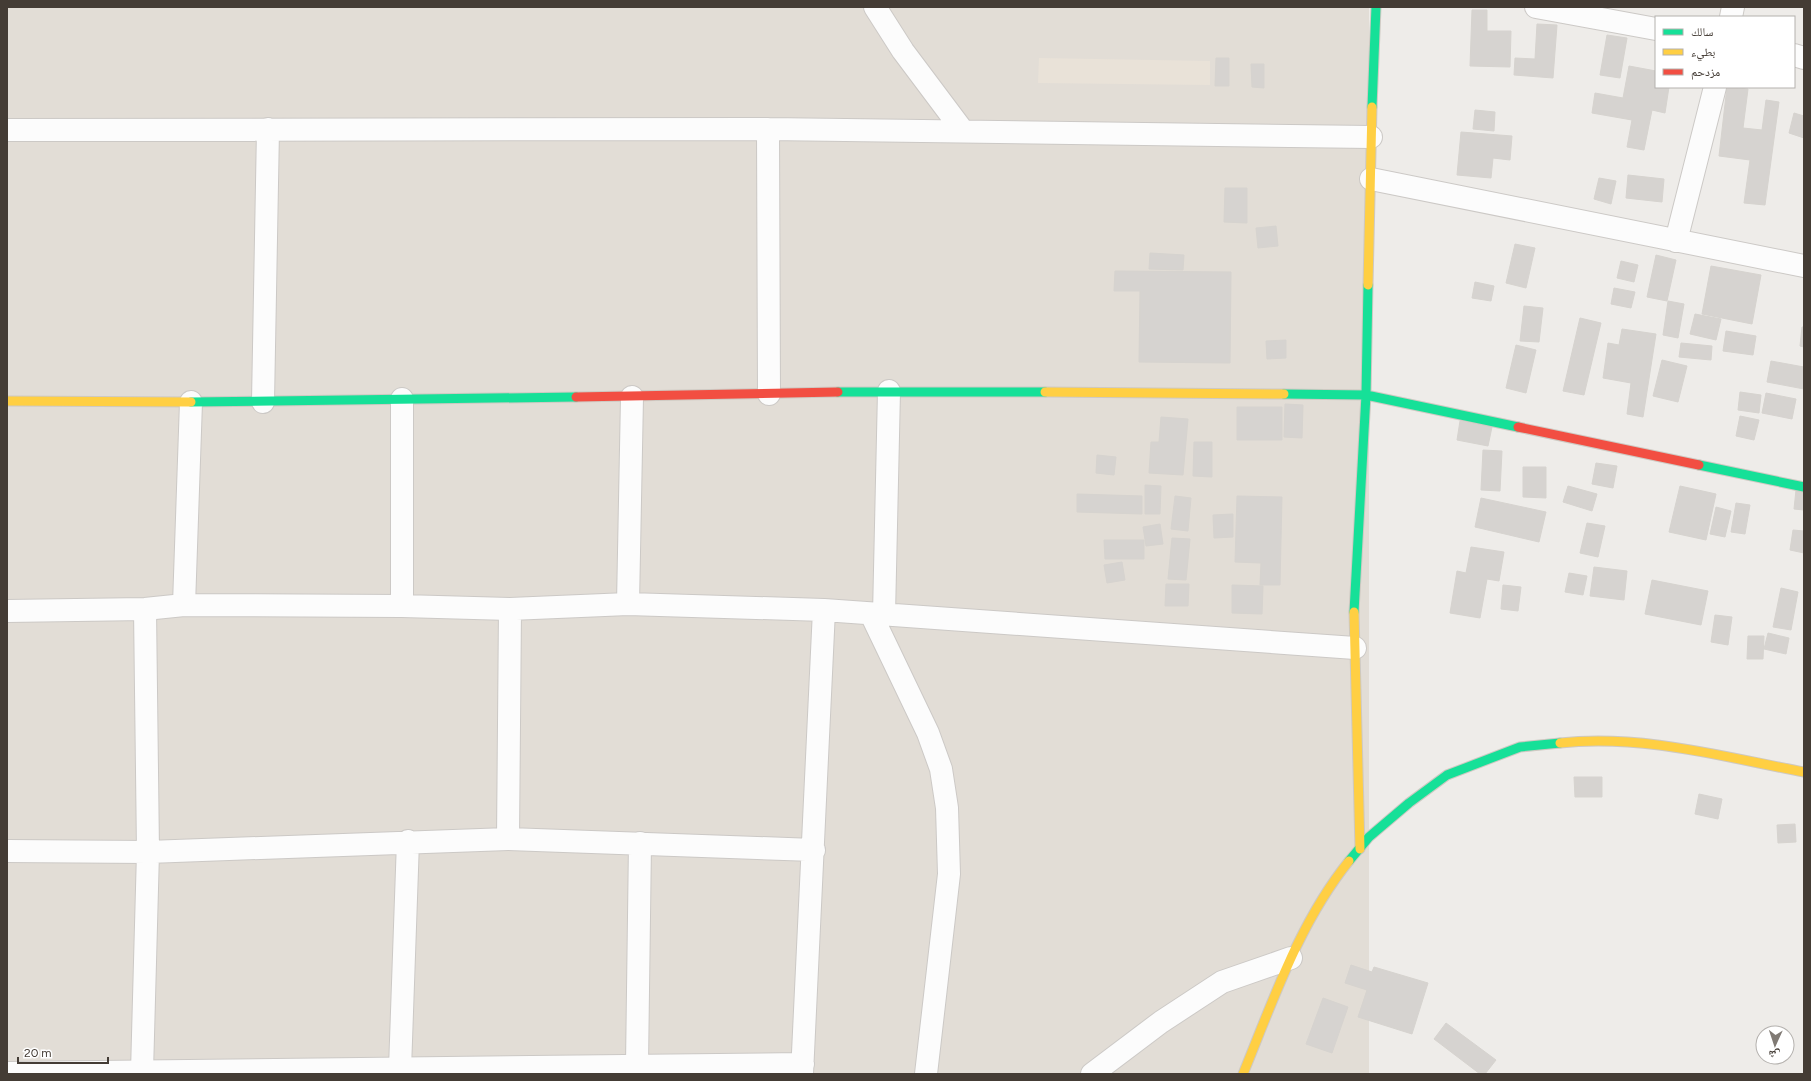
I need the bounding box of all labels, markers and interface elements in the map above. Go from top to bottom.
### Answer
legend [1655,16,1795,88]
text: سالك [1691,25,1713,39]
text: بطيء [1691,45,1715,62]
text: مزدحم [1691,65,1720,80]
north arrow [1755,1025,1795,1065]
scale bar [18,1039,108,1065]
text: 20 m [24,1046,52,1060]
text: ش [1768,1047,1781,1061]

